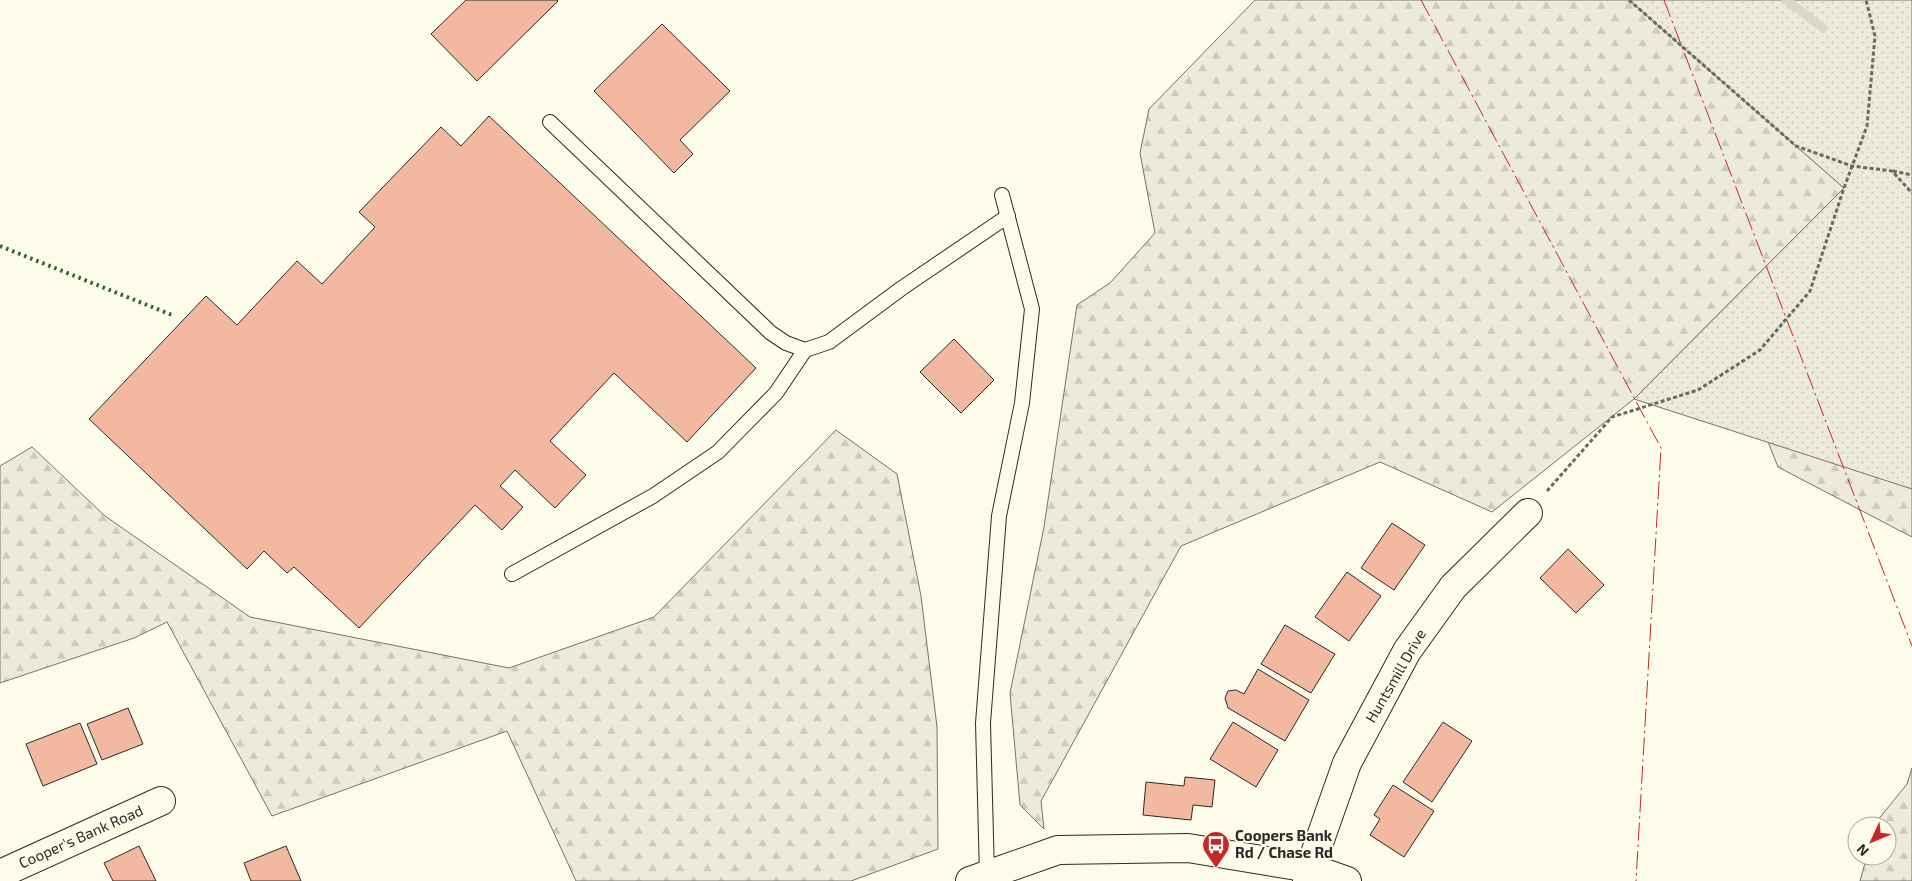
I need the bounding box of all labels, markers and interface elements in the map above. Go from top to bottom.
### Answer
street label: Huntsmill Drive [1361,626,1429,725]
street label: Cooper's Bank Road [16,801,146,872]
north arrow [1847,816,1897,866]
place label: Coopers Bank Rd / Chase Rd [1235,826,1333,861]
bus stop icon: Coopers Bank Rd / Chase Rd [1201,830,1231,869]
text: N [1853,841,1872,860]

